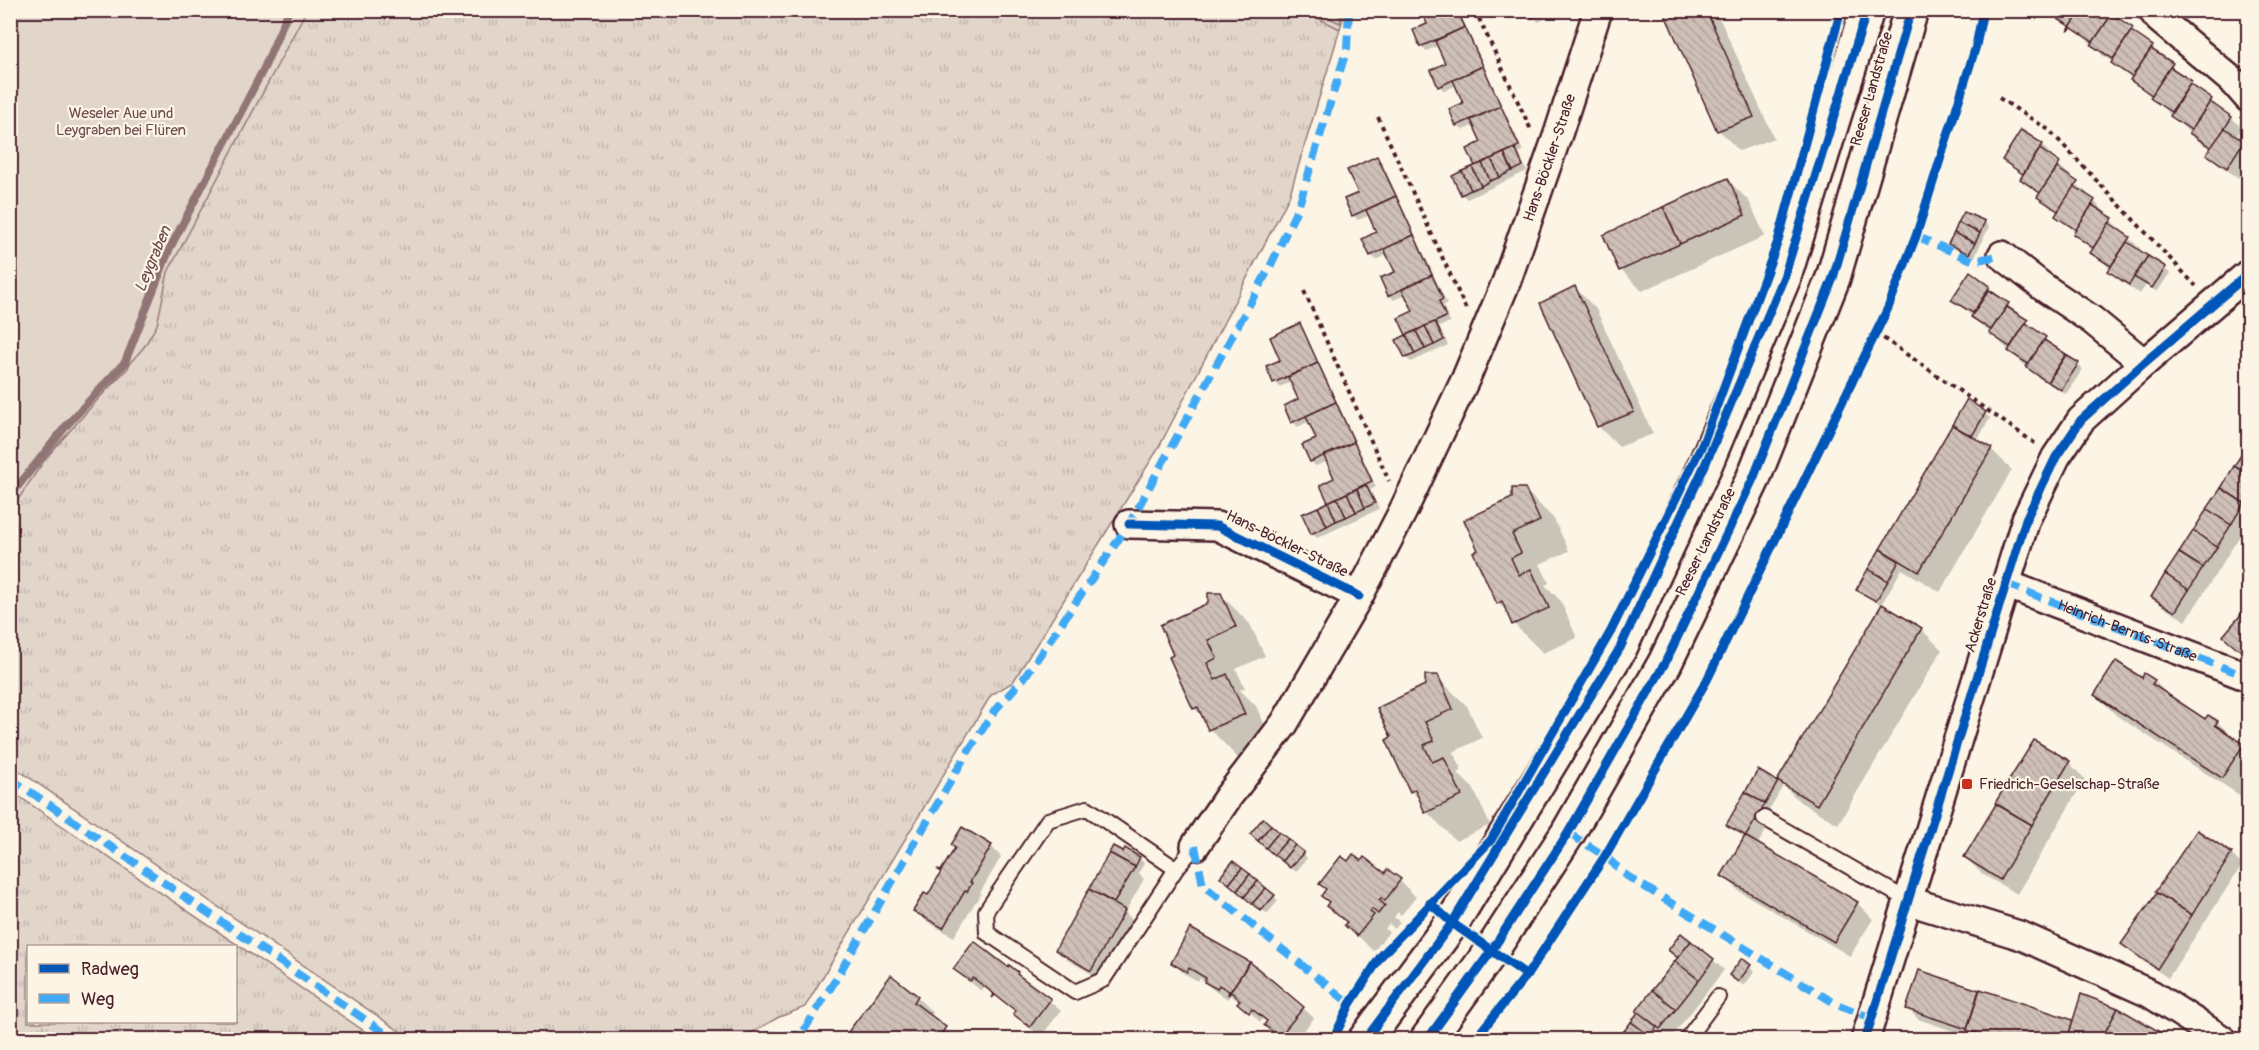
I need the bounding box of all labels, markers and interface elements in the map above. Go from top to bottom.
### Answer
street label: Reeser Landstraße [1847,29,1898,148]
street label: Hans-Böckler-Straße [1519,91,1580,224]
park label: Weseler Aue und Leygraben bei Flüren [56,104,186,140]
water label: Leygraben [130,222,176,295]
street label: Reeser Landstraße [1672,484,1741,599]
street label: Hans-Böckler-Straße [1223,506,1352,582]
street label: Ackerstraße [1961,575,2002,655]
street label: Heinrich-Bernts-Straße [2055,595,2200,666]
place label: Friedrich-Geselschap-Straße [1979,775,2160,794]
marker: Friedrich-Geselschap-Straße [1960,777,1974,791]
legend [27,945,237,1023]
text: Radweg [81,958,139,981]
text: Weg [81,988,114,1011]

